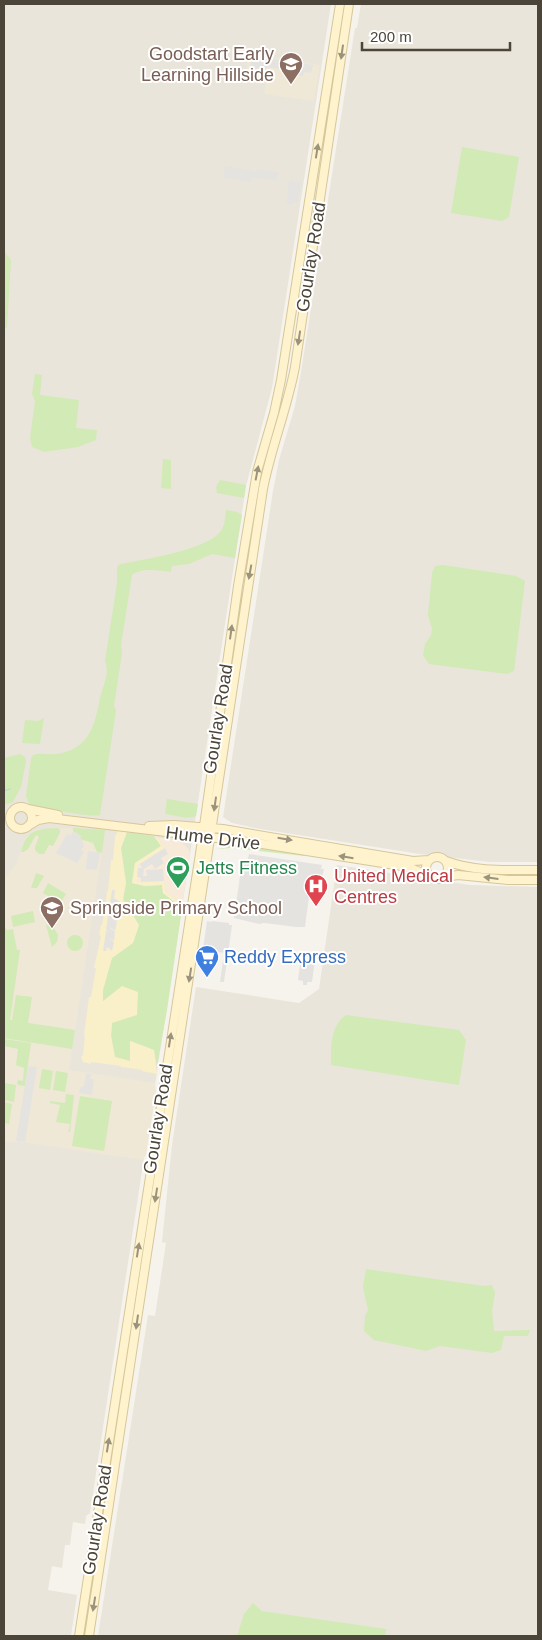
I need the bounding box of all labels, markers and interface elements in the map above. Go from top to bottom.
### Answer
scale bar [362,20,510,52]
text: 200 m [370,28,412,45]
place label: Goodstart Early Learning Hillside [141,44,274,85]
one-way arrow [338,44,346,60]
school or university icon: Goodstart Early Learning Hillside [278,51,304,85]
one-way arrow [313,142,321,158]
street label: Gourlay Road [292,201,330,313]
one-way arrow [295,330,303,346]
one-way arrow [253,465,261,481]
one-way arrow [246,565,254,581]
one-way arrow [227,624,235,640]
street label: Gourlay Road [199,663,237,775]
one-way arrow [211,796,219,812]
street label: Hume Drive [165,822,261,854]
one-way arrow [277,835,293,843]
one-way arrow [338,853,354,861]
sports icon: Jetts Fitness [165,855,191,889]
place label: Jetts Fitness [196,858,297,878]
place label: United Medical Centres [334,866,453,907]
hospital icon: United Medical Centres [303,873,329,907]
one-way arrow [483,874,499,882]
school or university icon: Springside Primary School [39,895,65,929]
place label: Springside Primary School [70,898,282,918]
supermarket icon: Reddy Express [194,944,220,978]
place label: Reddy Express [224,947,346,967]
one-way arrow [185,967,193,983]
one-way arrow [166,1032,174,1048]
street label: Gourlay Road [139,1063,177,1175]
one-way arrow [152,1187,160,1203]
one-way arrow [134,1241,142,1257]
one-way arrow [133,1314,141,1330]
one-way arrow [104,1437,112,1453]
street label: Gourlay Road [78,1464,116,1576]
one-way arrow [89,1596,97,1612]

